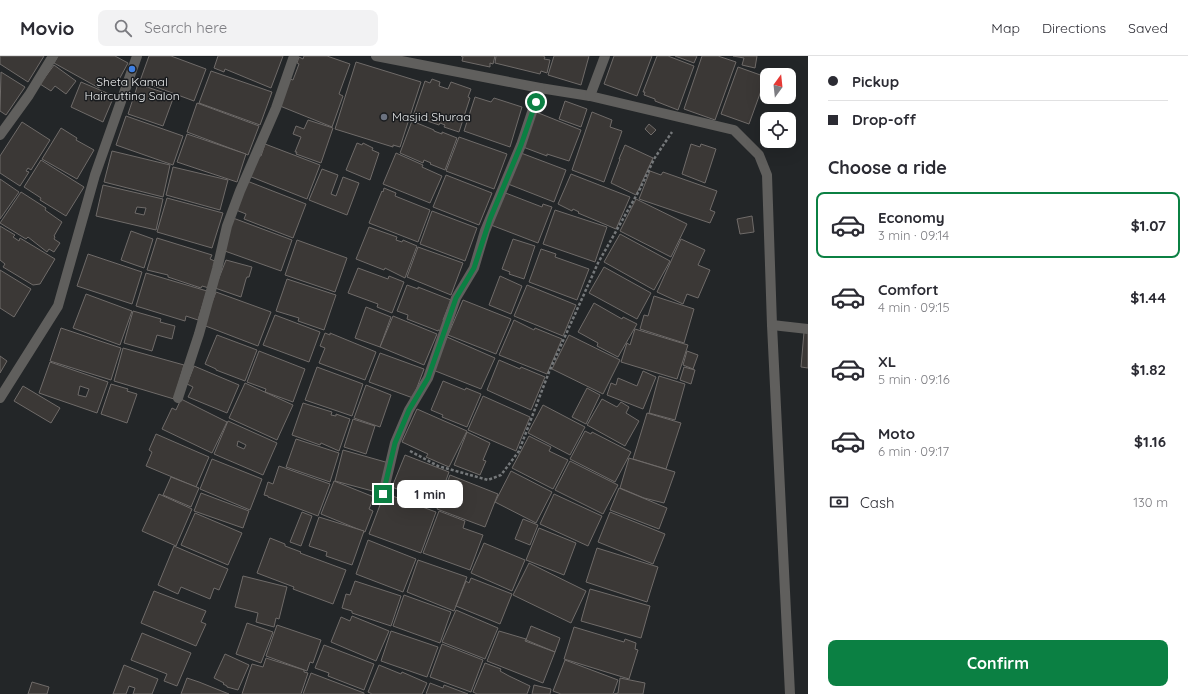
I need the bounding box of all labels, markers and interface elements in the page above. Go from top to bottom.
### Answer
search box [98,10,378,46]
text: Movio [20,16,74,40]
icon: search [112,17,134,39]
text: Search here [144,18,227,37]
text: Map [991,19,1020,37]
text: Directions [1042,19,1106,37]
text: Saved [1128,19,1168,37]
marker: Sheta Kamal Haircutting Salon [127,64,137,74]
north arrow [760,68,796,104]
map controls [760,68,796,148]
text: Pickup [852,72,899,91]
place label: Sheta Kamal Haircutting Salon [84,74,180,103]
route start [527,93,545,111]
place label: Masjid Shuraa [392,109,471,124]
text: Drop-off [852,110,916,129]
marker: Masjid Shuraa [379,112,389,122]
button: locate [760,112,796,148]
text: Choose a ride [828,156,947,179]
icon: car [830,207,866,243]
text: Economy [878,208,945,227]
text: $1.07 [1131,216,1166,235]
text: 3 min · 09:14 [878,227,949,243]
icon: car [830,279,866,315]
text: Comfort [878,280,939,299]
text: $1.44 [1130,288,1166,307]
text: 4 min · 09:15 [878,299,950,315]
icon: car [830,351,866,387]
text: XL [878,352,896,371]
text: $1.82 [1131,360,1166,379]
text: 5 min · 09:16 [878,371,950,387]
icon: car [830,423,866,459]
text: Moto [878,424,915,443]
text: $1.16 [1134,432,1166,451]
text: 6 min · 09:17 [878,443,949,459]
callout: 1 min [397,480,463,508]
route end [374,485,392,503]
text: 1 min [414,486,446,502]
icon: cash [828,491,850,513]
text: Cash [860,493,894,512]
text: 130 m [1133,494,1168,510]
button: Confirm [828,640,1168,686]

